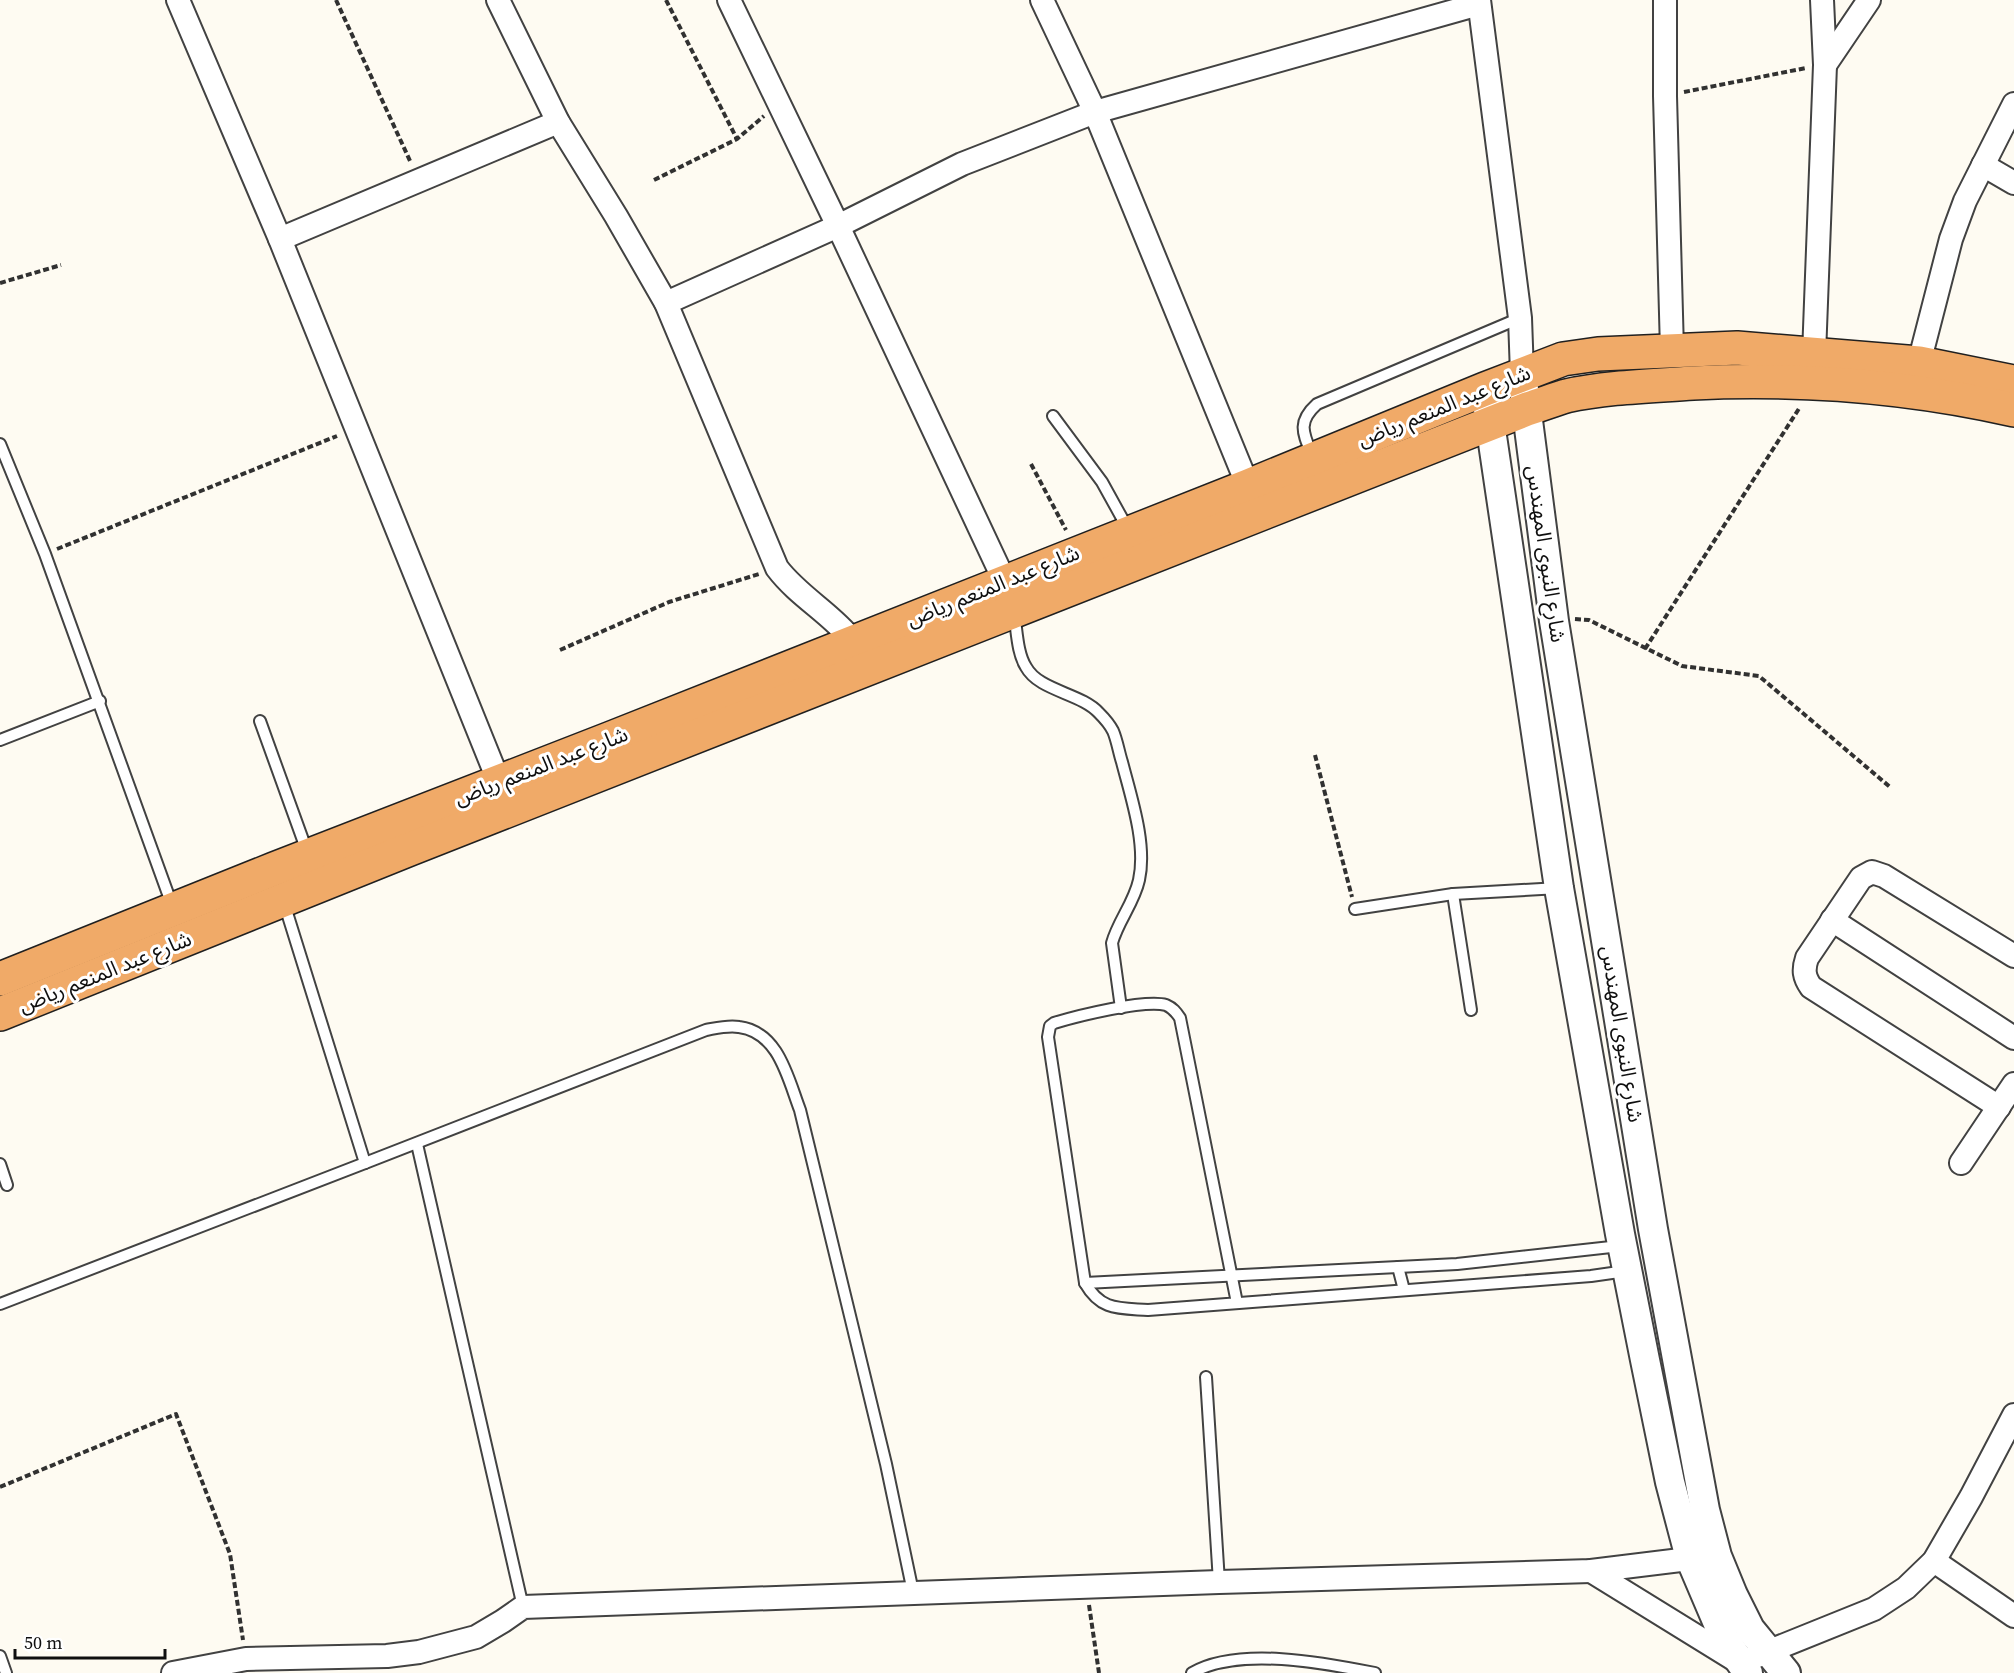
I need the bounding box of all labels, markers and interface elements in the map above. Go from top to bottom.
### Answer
street label: شارع عبد المنعم رياض [1353,358,1535,454]
street label: شارع النبوى المهندس [1519,464,1573,644]
street label: شارع عبد المنعم رياض [902,538,1084,634]
street label: شارع عبد المنعم رياض [450,719,632,813]
street label: شارع عبد المنعم رياض [14,924,196,1020]
street label: شارع النبوى المهندس [1593,944,1651,1124]
scale bar [15,1622,165,1660]
text: 50 m [24,1630,62,1655]

